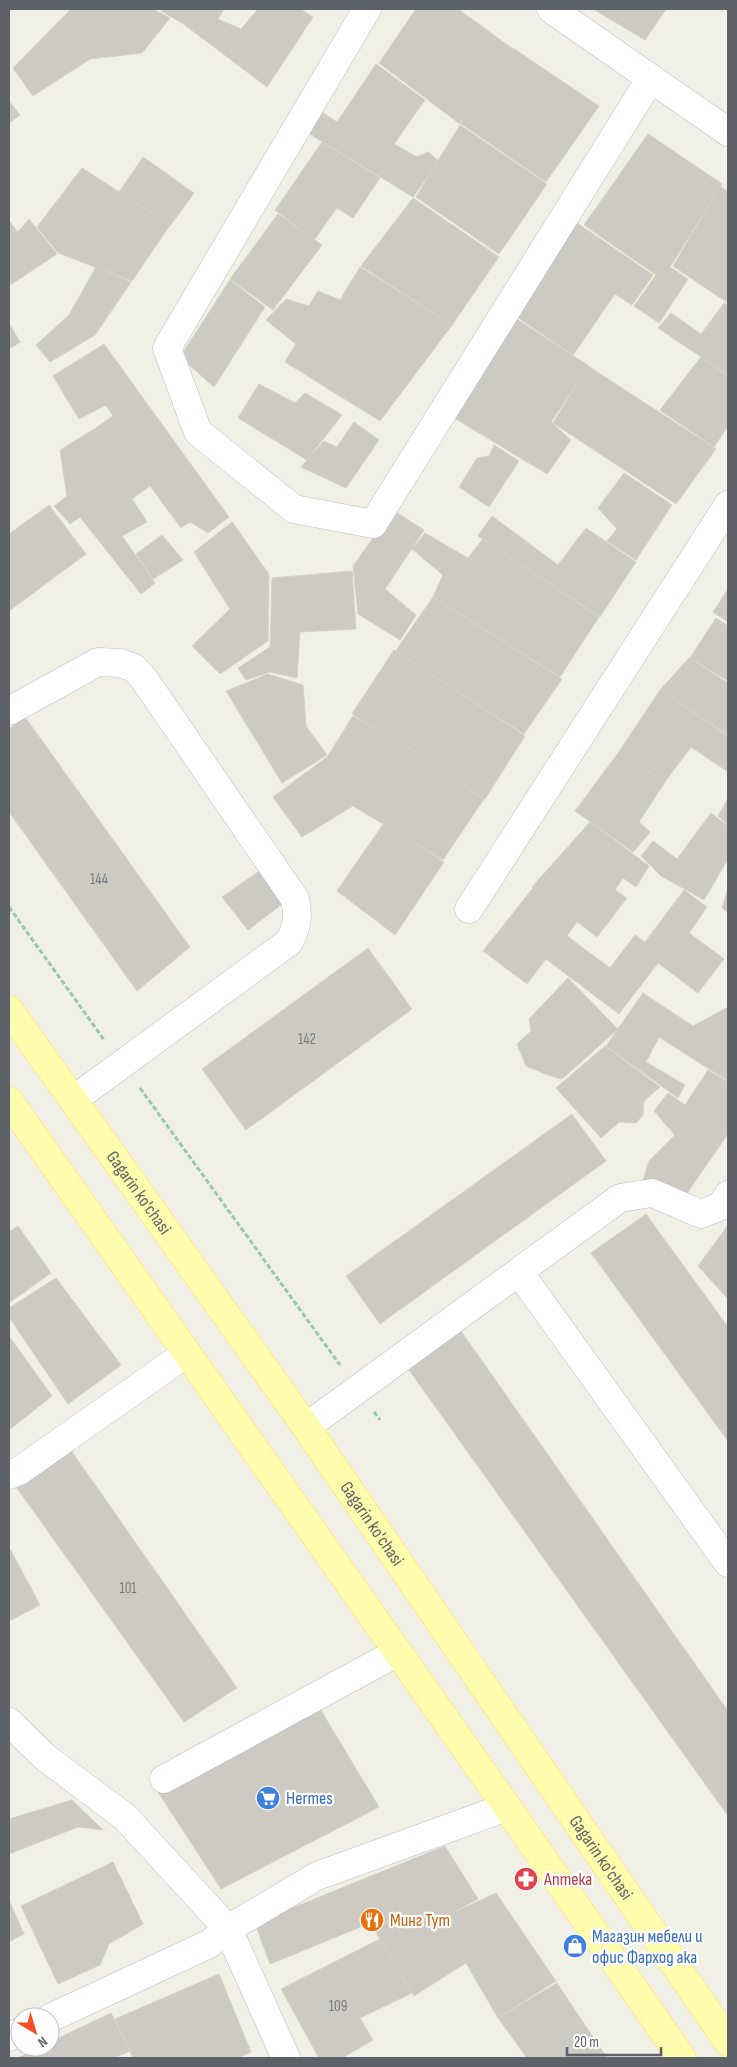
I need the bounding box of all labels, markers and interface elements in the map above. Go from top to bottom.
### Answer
house number: 144 [90,870,108,889]
house number: 142 [298,1030,316,1049]
street label: Gagarin ko'chasi [102,1147,175,1239]
street label: Gagarin ko'chasi [336,1478,408,1570]
house number: 101 [119,1579,137,1598]
supermarket icon: Hermes [255,1785,281,1811]
place label: Hermes [286,1788,333,1809]
street label: Gagarin ko'chasi [565,1812,637,1904]
pharmacy icon: Аптека [513,1866,539,1892]
place label: Аптека [543,1869,592,1890]
restaurant icon: Минг Тут [359,1907,385,1933]
place label: Минг Тут [390,1910,450,1931]
place label: Магазин мебели и офис Фарход ака [592,1926,702,1968]
shop icon: Магазин мебели и офис Фарход ака [562,1933,588,1959]
house number: 109 [329,1997,347,2016]
north arrow [10,2007,60,2057]
scale bar [567,2024,661,2056]
text: N [35,2033,51,2051]
text: 20 m [574,2033,599,2052]

